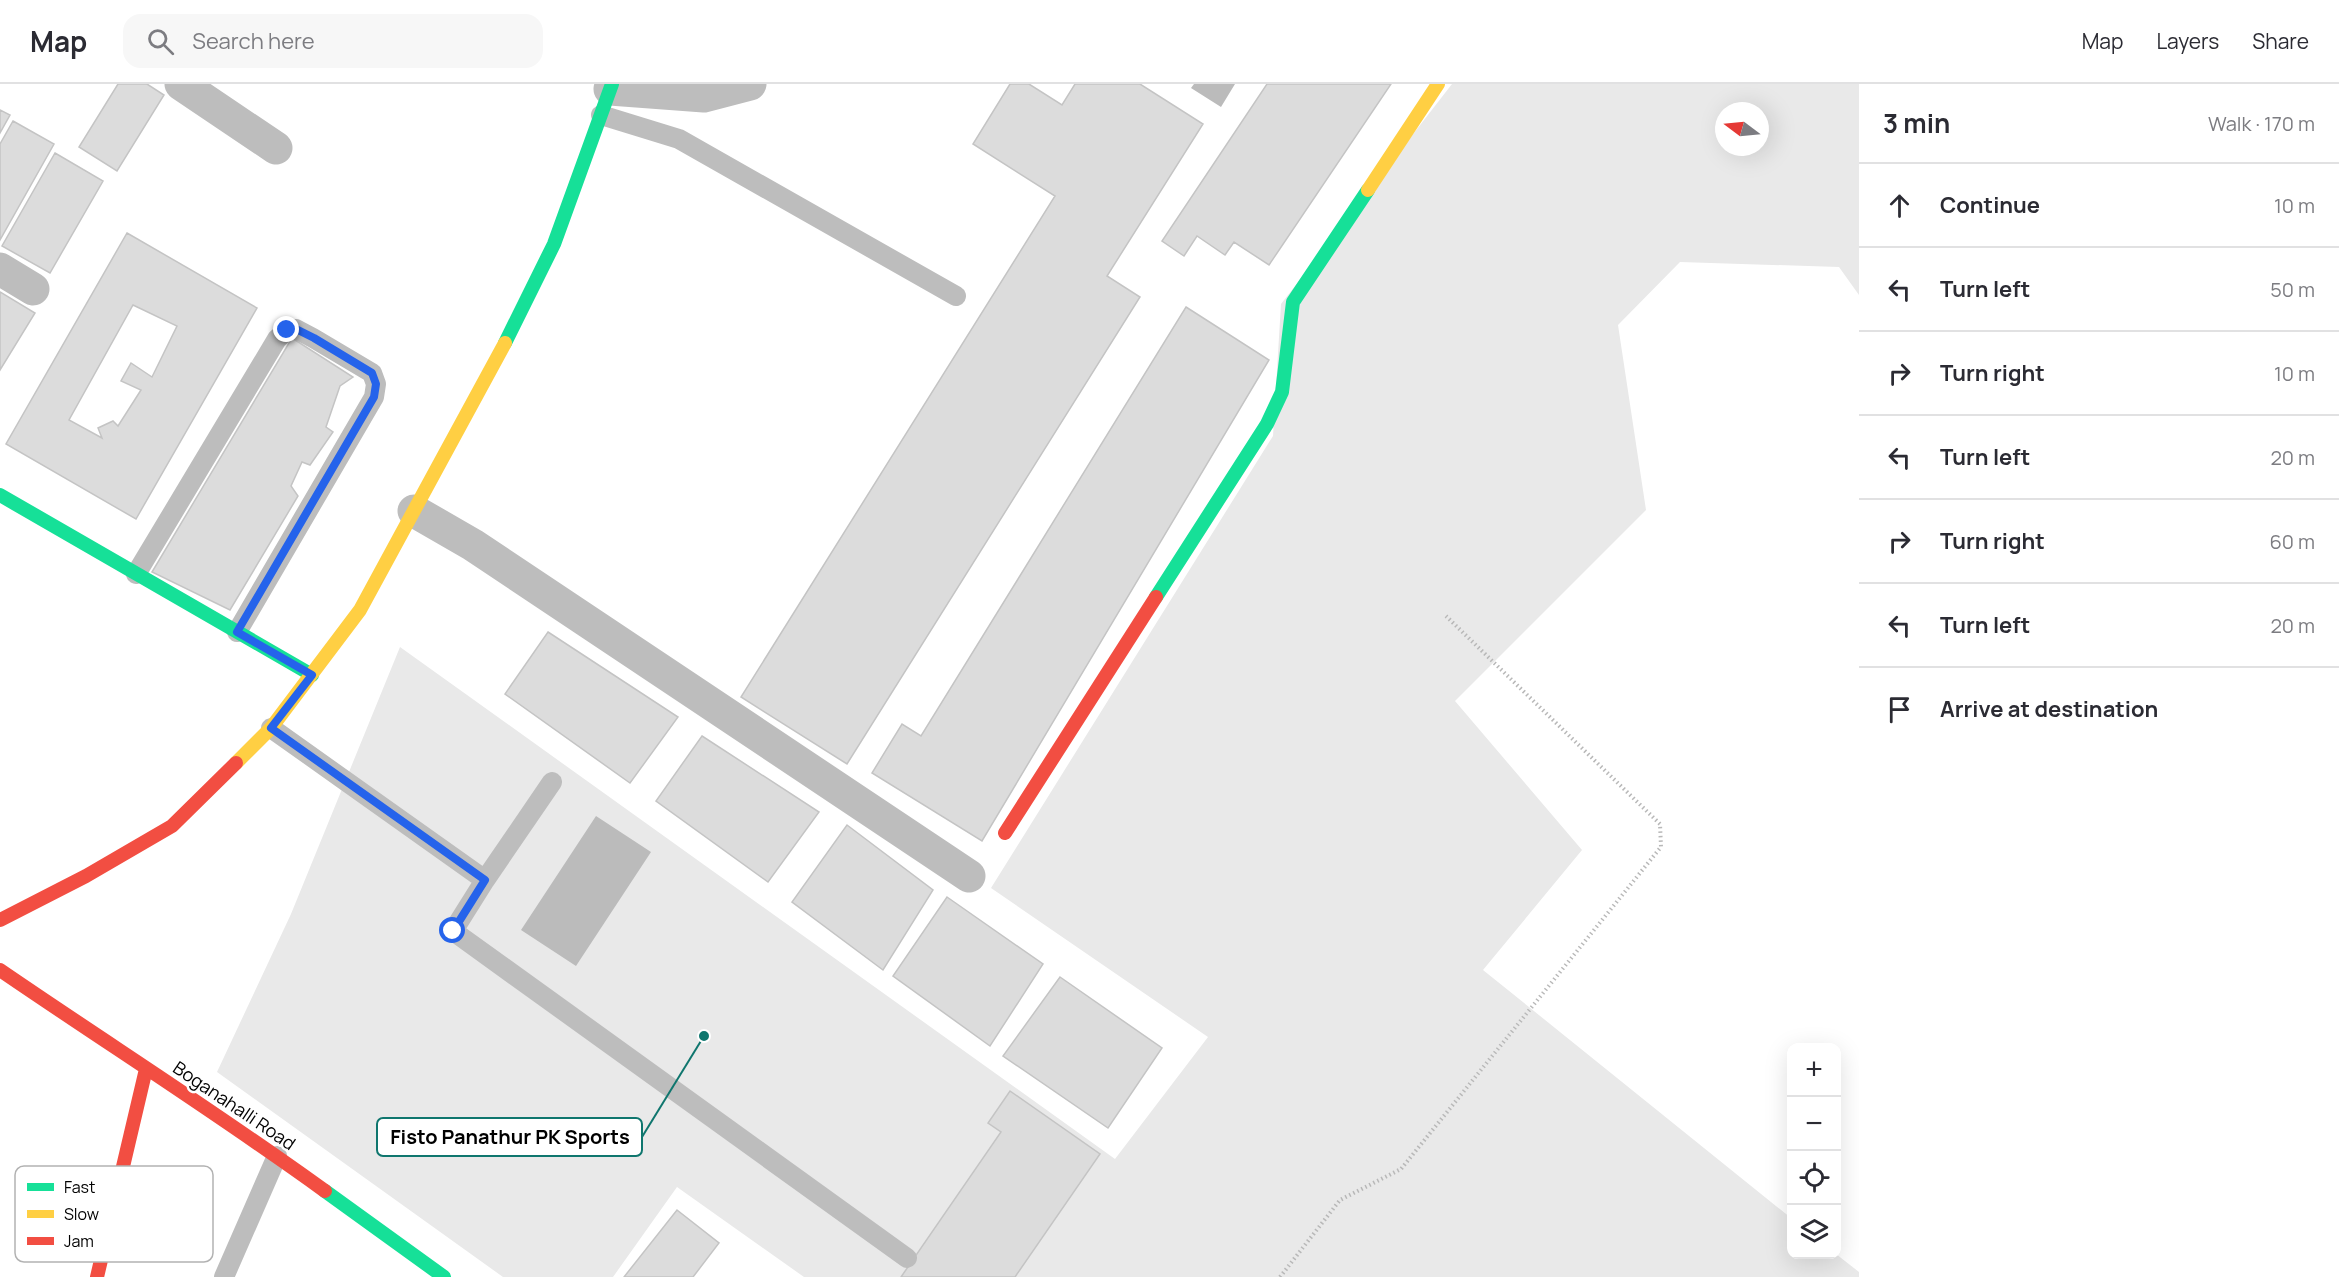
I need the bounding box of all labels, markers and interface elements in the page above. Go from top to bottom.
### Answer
search box [123,14,543,68]
text: Map [30,22,87,60]
icon: search [144,25,177,58]
text: Search here [192,26,315,56]
text: Map [2082,27,2123,55]
text: Layers [2156,27,2219,55]
text: Share [2252,27,2309,55]
north arrow [1715,102,1769,156]
text: 3 min [1883,105,1950,141]
text: Walk · 170 m [2208,110,2315,137]
icon: ahead [1883,189,1916,222]
text: Continue [1940,190,2040,220]
text: 10 m [2274,192,2315,219]
icon: left [1883,273,1916,306]
text: Turn left [1940,274,2030,304]
text: 50 m [2270,276,2315,303]
route end [273,316,299,342]
icon: right [1883,357,1916,390]
text: Turn right [1940,358,2045,388]
text: 10 m [2274,360,2315,387]
icon: left [1883,441,1916,474]
text: Turn left [1940,442,2030,472]
text: 20 m [2270,444,2315,471]
icon: right [1883,525,1916,558]
text: Turn right [1940,526,2045,556]
text: 60 m [2269,528,2315,555]
icon: left [1883,609,1916,642]
text: Turn left [1940,610,2030,640]
text: 20 m [2270,612,2315,639]
icon: arrive [1883,693,1916,726]
text: Arrive at destination [1940,694,2158,724]
route start [439,917,465,943]
map controls [1787,1043,1841,1259]
button: + [1787,1043,1841,1097]
street label: Boganahalli Road [169,1055,300,1155]
button: − [1787,1097,1841,1151]
callout: Fisto Panathur PK Sports [377,1118,642,1156]
text: Fisto Panathur PK Sports [390,1123,630,1150]
button: locate [1787,1151,1841,1205]
legend [15,1166,213,1262]
text: Fast [64,1176,95,1198]
text: Slow [64,1203,99,1225]
button: layers [1787,1205,1841,1259]
text: Jam [64,1230,94,1252]

